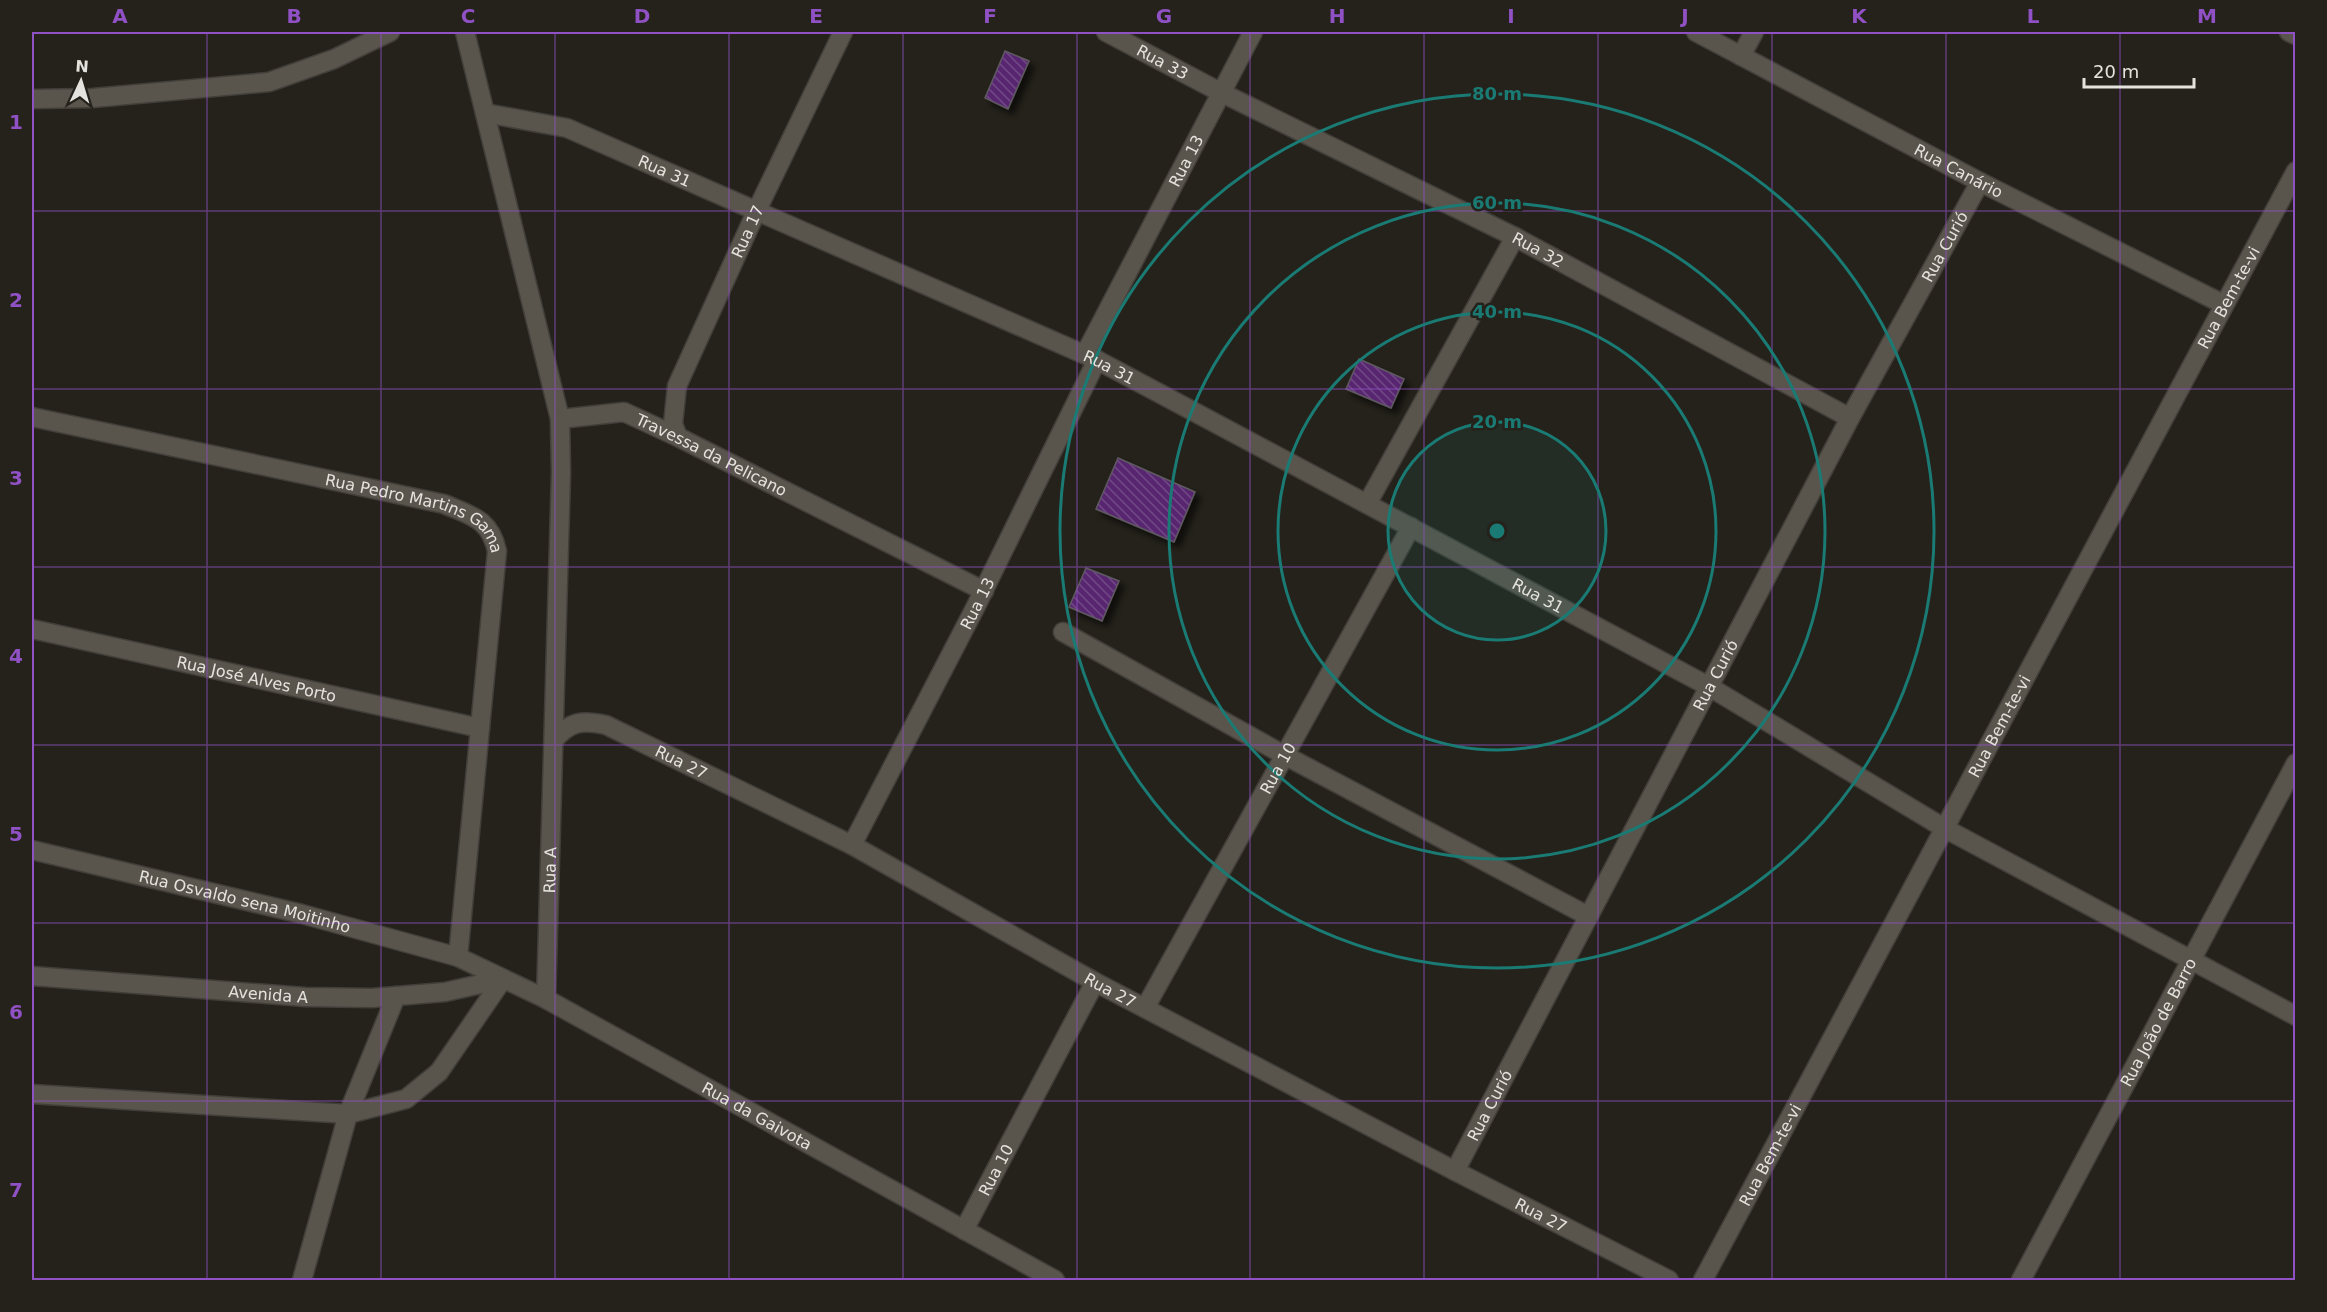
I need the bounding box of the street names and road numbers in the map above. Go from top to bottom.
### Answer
street label: Rua 33 [1134,40,1192,83]
street label: Rua 13 [1165,132,1207,190]
street label: Rua Canário [1911,140,2006,201]
street label: Rua 31 [635,151,694,191]
street label: Rua 17 [727,202,767,261]
street label: Rua Curió [1917,208,1971,285]
street label: Rua 32 [1509,228,1567,271]
street label: Rua Bem-te-vi [2193,243,2263,352]
street label: Rua 31 [1081,346,1139,388]
street label: Travessa da Pelicano [632,409,790,500]
street label: Rua Pedro Martins Gama [324,470,507,555]
street label: Rua 13 [956,574,998,633]
street label: Rua 31 [1509,574,1567,617]
street label: Rua Curió [1689,636,1742,714]
street label: Rua José Alves Porto [175,652,338,705]
street label: Rua Bem-te-vi [1964,672,2034,781]
street label: Rua 10 [1256,739,1299,797]
street label: Rua 27 [652,741,711,783]
street label: Rua A [540,847,560,894]
street label: Rua Osvaldo sena Moitinho [137,866,353,936]
street label: Rua João de Barro [2116,955,2200,1090]
street label: Rua 27 [1081,969,1139,1011]
street label: Avenida A [228,982,309,1007]
street label: Rua Curió [1463,1067,1516,1144]
street label: Rua da Gaivota [699,1078,815,1153]
street label: Rua Bem-te-vi [1735,1100,1805,1209]
street label: Rua 10 [974,1141,1017,1199]
street label: Rua 27 [1512,1194,1570,1236]

